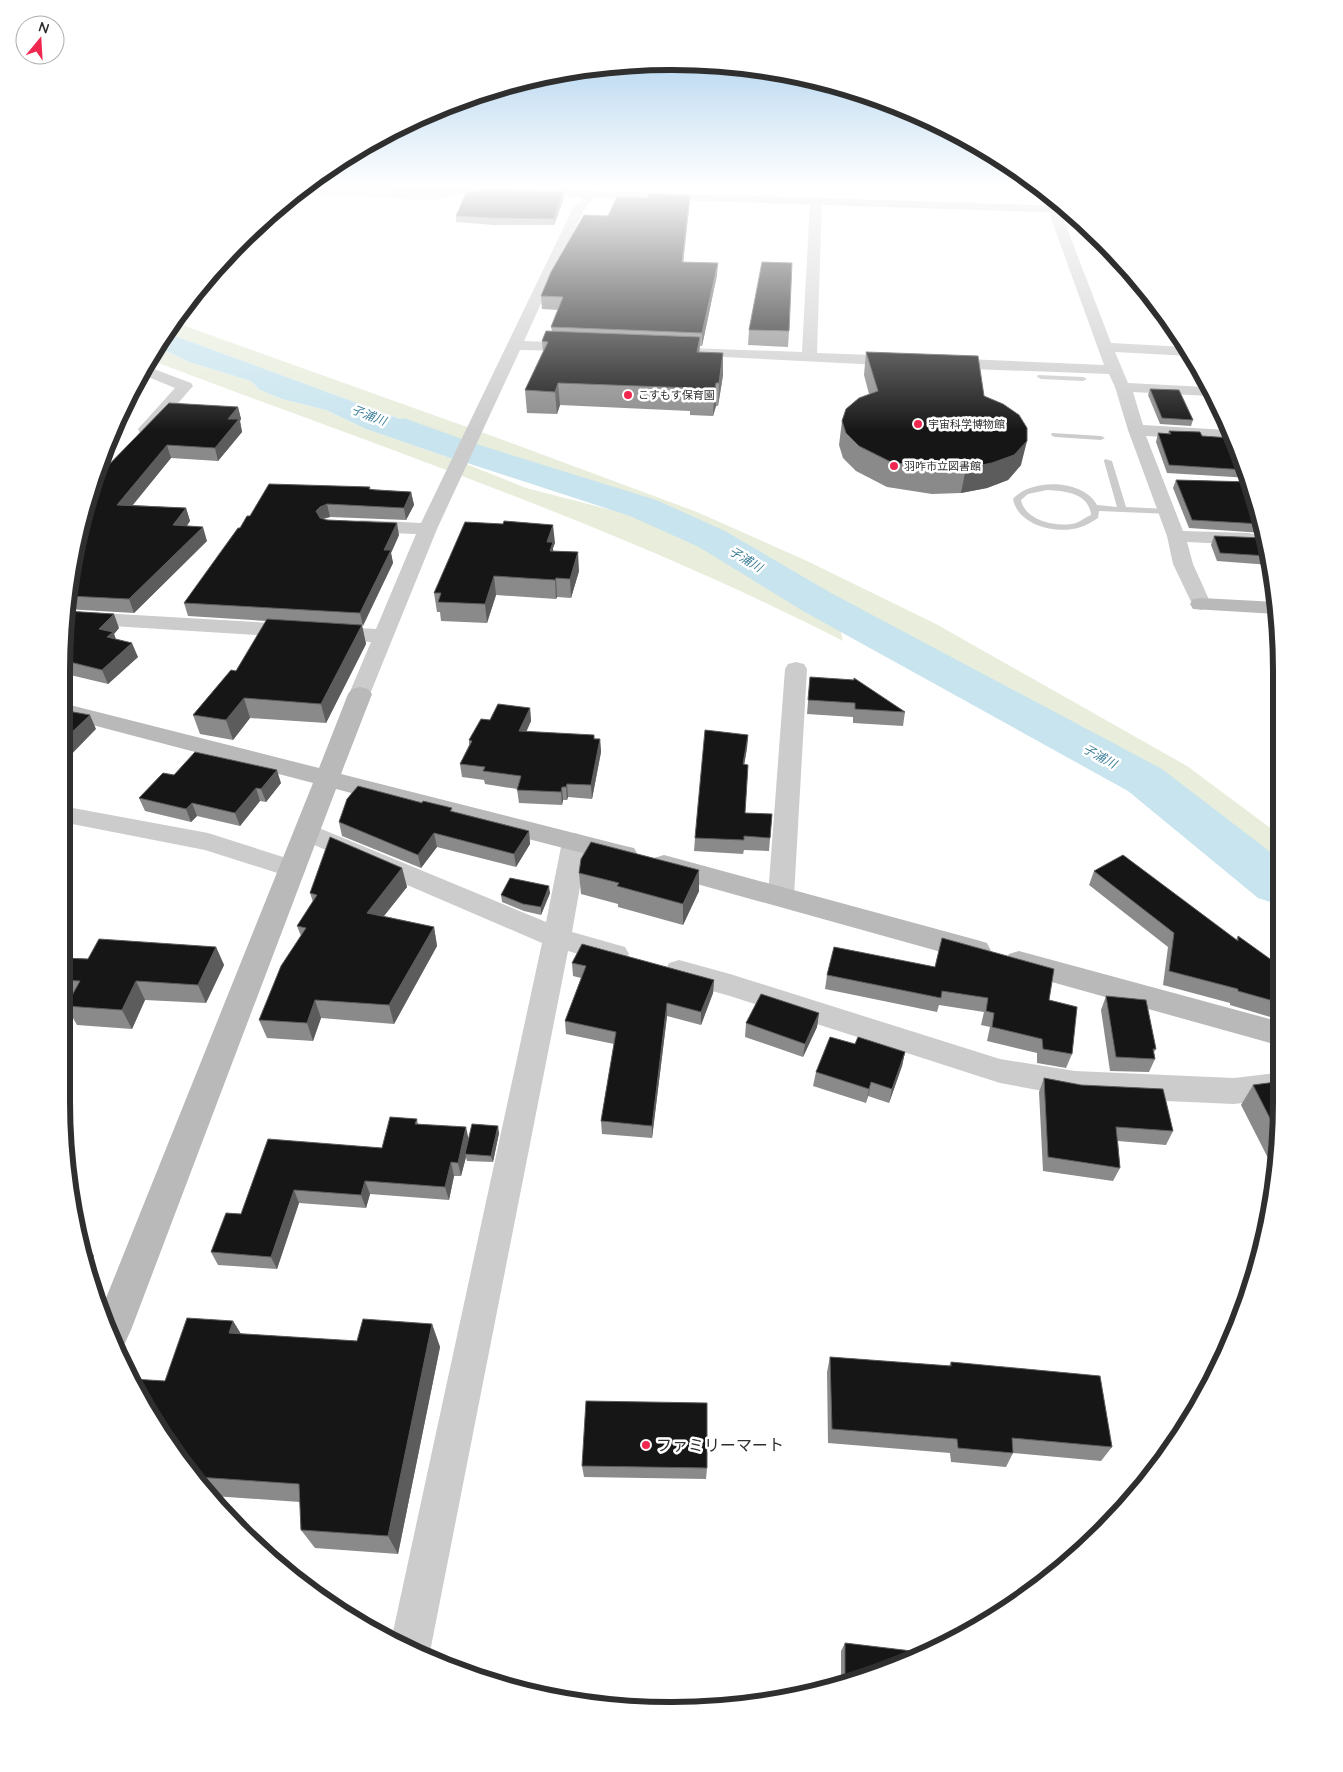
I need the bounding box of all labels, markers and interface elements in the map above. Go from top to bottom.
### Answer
north arrow [15,15,65,65]
text: N [36,17,52,38]
place label: こすもす保育園 [638,388,715,402]
marker: こすもす保育園 [622,389,634,401]
water label: 子浦川 [350,402,390,429]
place label: 宇宙科学博物館 [928,417,1005,431]
marker: 宇宙科学博物館 [912,418,924,430]
place label: 羽咋市立図書館 [904,459,981,473]
marker: 羽咋市立図書館 [888,460,900,472]
water label: 子浦川 [727,543,767,576]
water label: 子浦川 [1081,741,1121,772]
place label: ファミリーマート [656,1435,784,1455]
marker: ファミリーマート [640,1439,652,1451]

